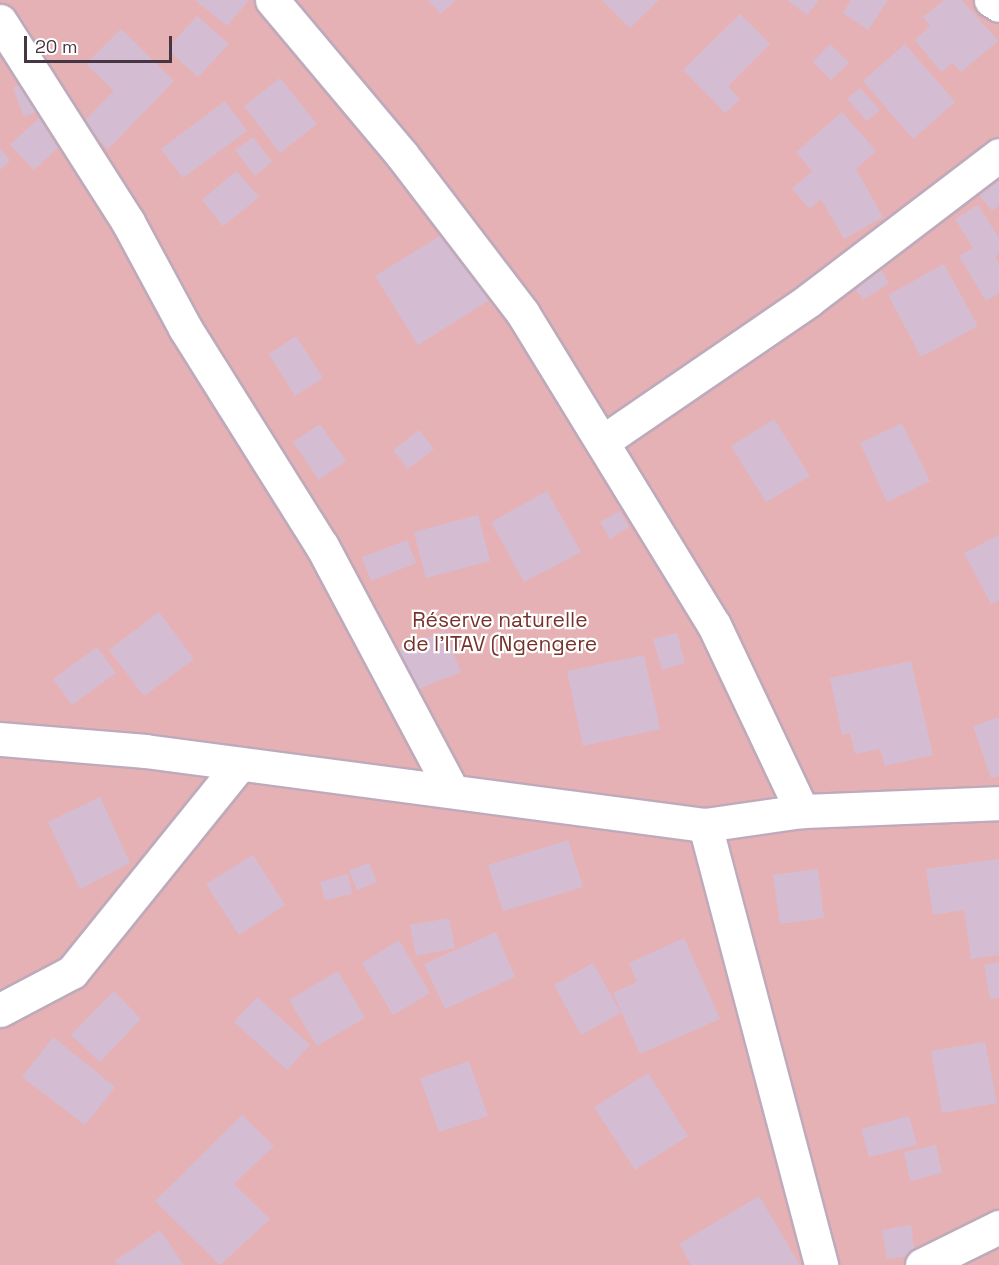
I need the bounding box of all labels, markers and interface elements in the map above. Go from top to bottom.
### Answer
scale bar [27,24,176,62]
text: 20 m [35,35,78,58]
park label: Réserve naturelle de l'ITAV (Ngengere [403,607,597,657]

